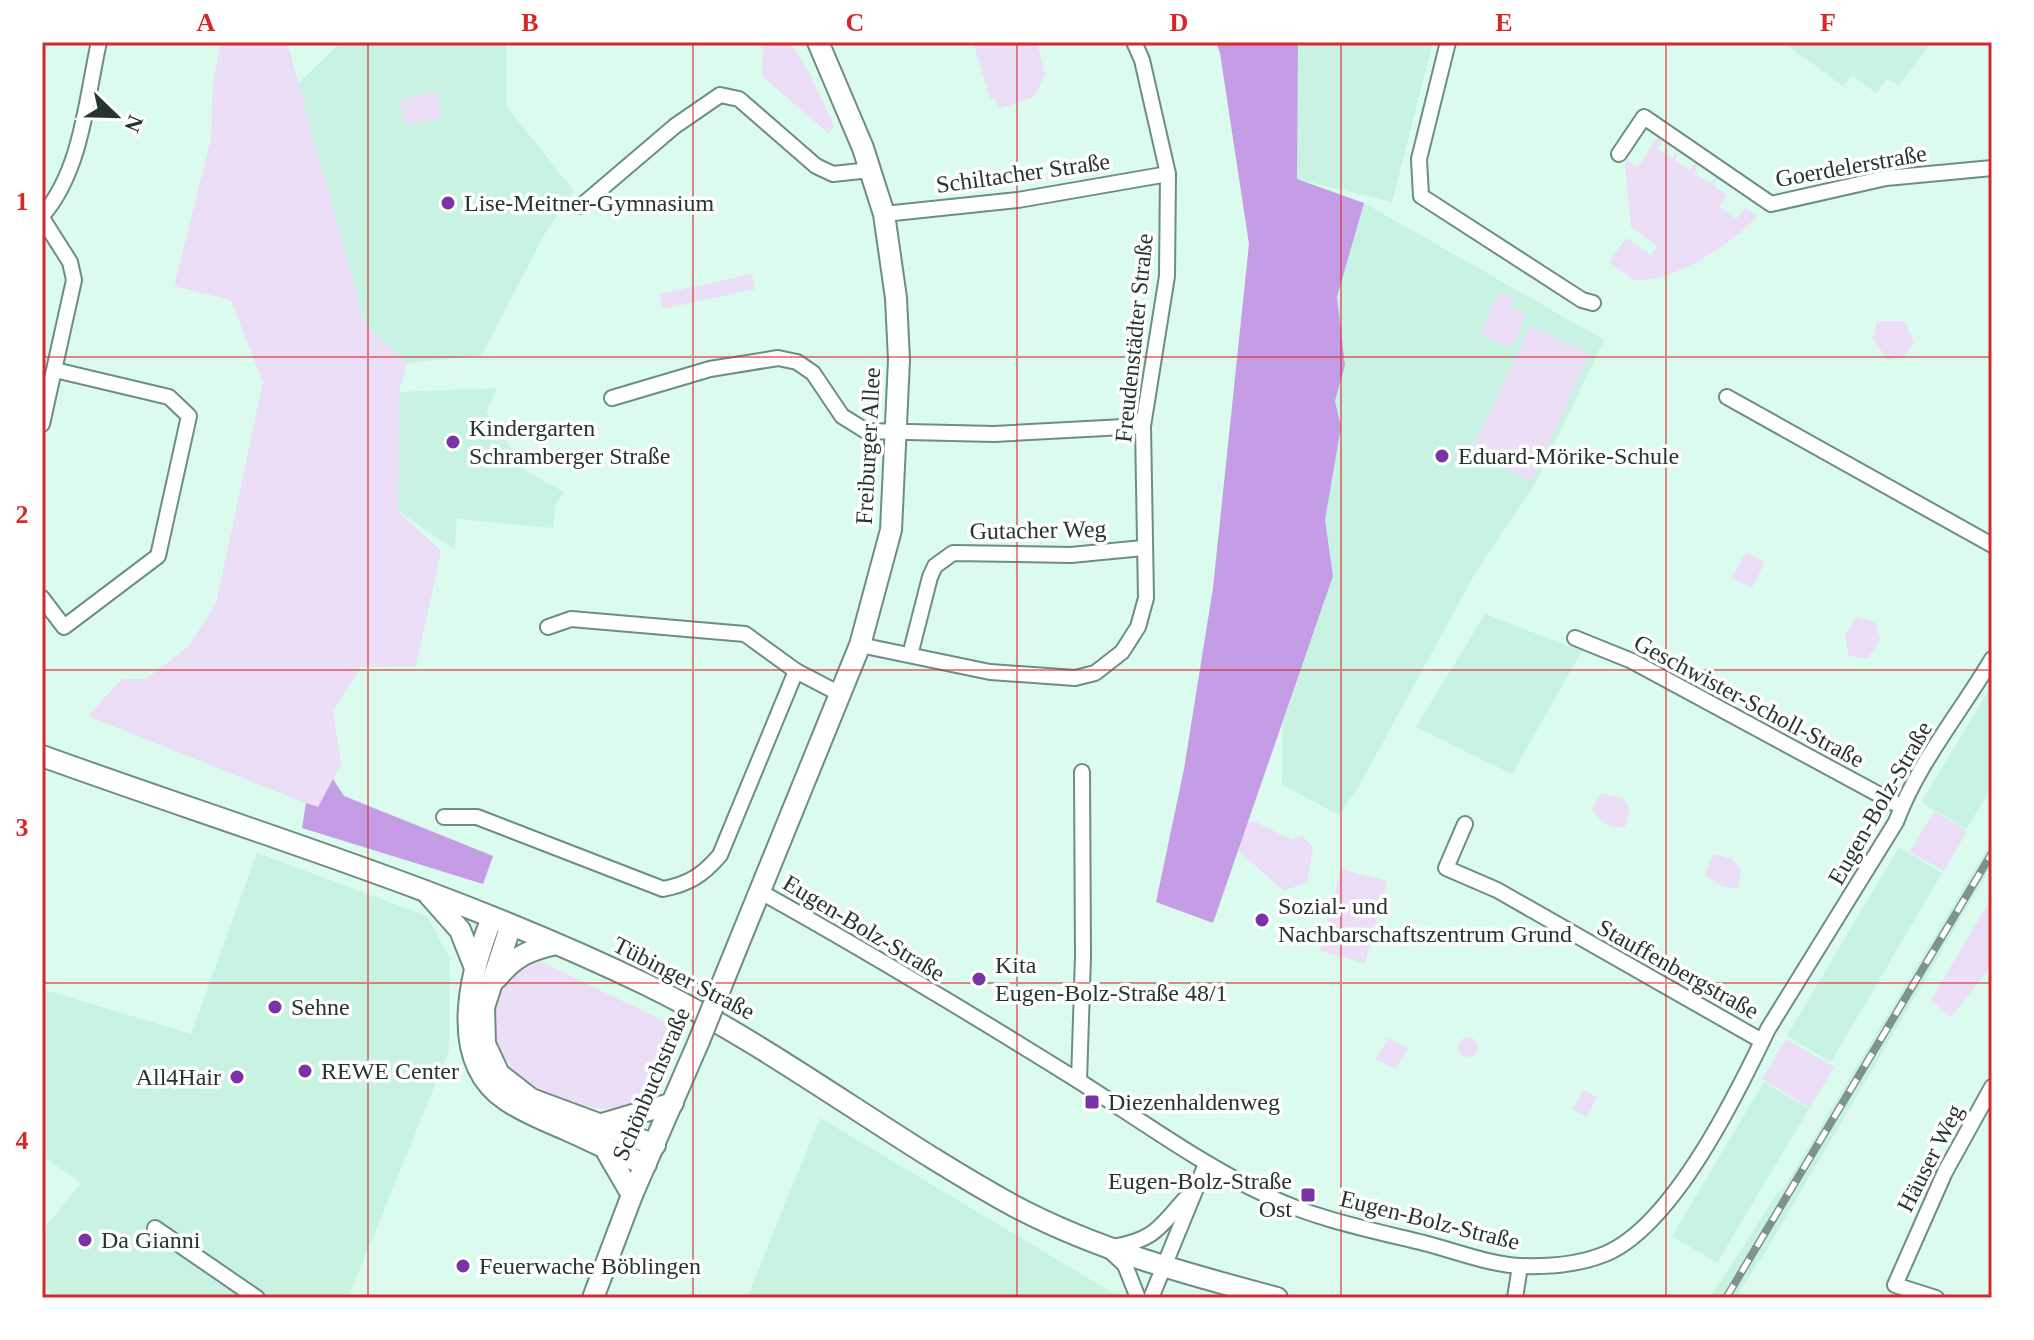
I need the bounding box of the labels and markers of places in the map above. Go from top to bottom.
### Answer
place label: Lise-Meitner-Gymnasium [464,190,714,216]
marker: Lise-Meitner-Gymnasium [439,194,457,212]
place label: Kindergarten Schramberger Straße [469,415,670,469]
marker: Kindergarten Schramberger Straße [444,433,462,451]
place label: Eduard-Mörike-Schule [1458,443,1679,469]
marker: Eduard-Mörike-Schule [1433,447,1451,465]
place label: Sozial- und Nachbarschaftszentrum Grund [1278,893,1572,947]
marker: Sozial- und Nachbarschaftszentrum Grund [1253,911,1271,929]
place label: Kita Eugen-Bolz-Straße 48/1 [995,952,1228,1006]
marker: Kita Eugen-Bolz-Straße 48/1 [970,970,988,988]
place label: Sehne [291,994,350,1020]
marker: Sehne [266,998,284,1016]
place label: REWE Center [321,1058,459,1084]
marker: REWE Center [296,1062,314,1080]
place label: All4Hair [136,1064,221,1090]
marker: All4Hair [228,1068,246,1086]
place label: Diezenhaldenweg [1108,1089,1280,1115]
marker: Diezenhaldenweg [1083,1093,1101,1111]
place label: Eugen-Bolz-Straße Ost [1108,1168,1292,1222]
marker: Eugen-Bolz-Straße Ost [1299,1186,1317,1204]
place label: Da Gianni [101,1227,201,1253]
marker: Da Gianni [76,1231,94,1249]
place label: Feuerwache Böblingen [479,1253,701,1279]
marker: Feuerwache Böblingen [454,1257,472,1275]

